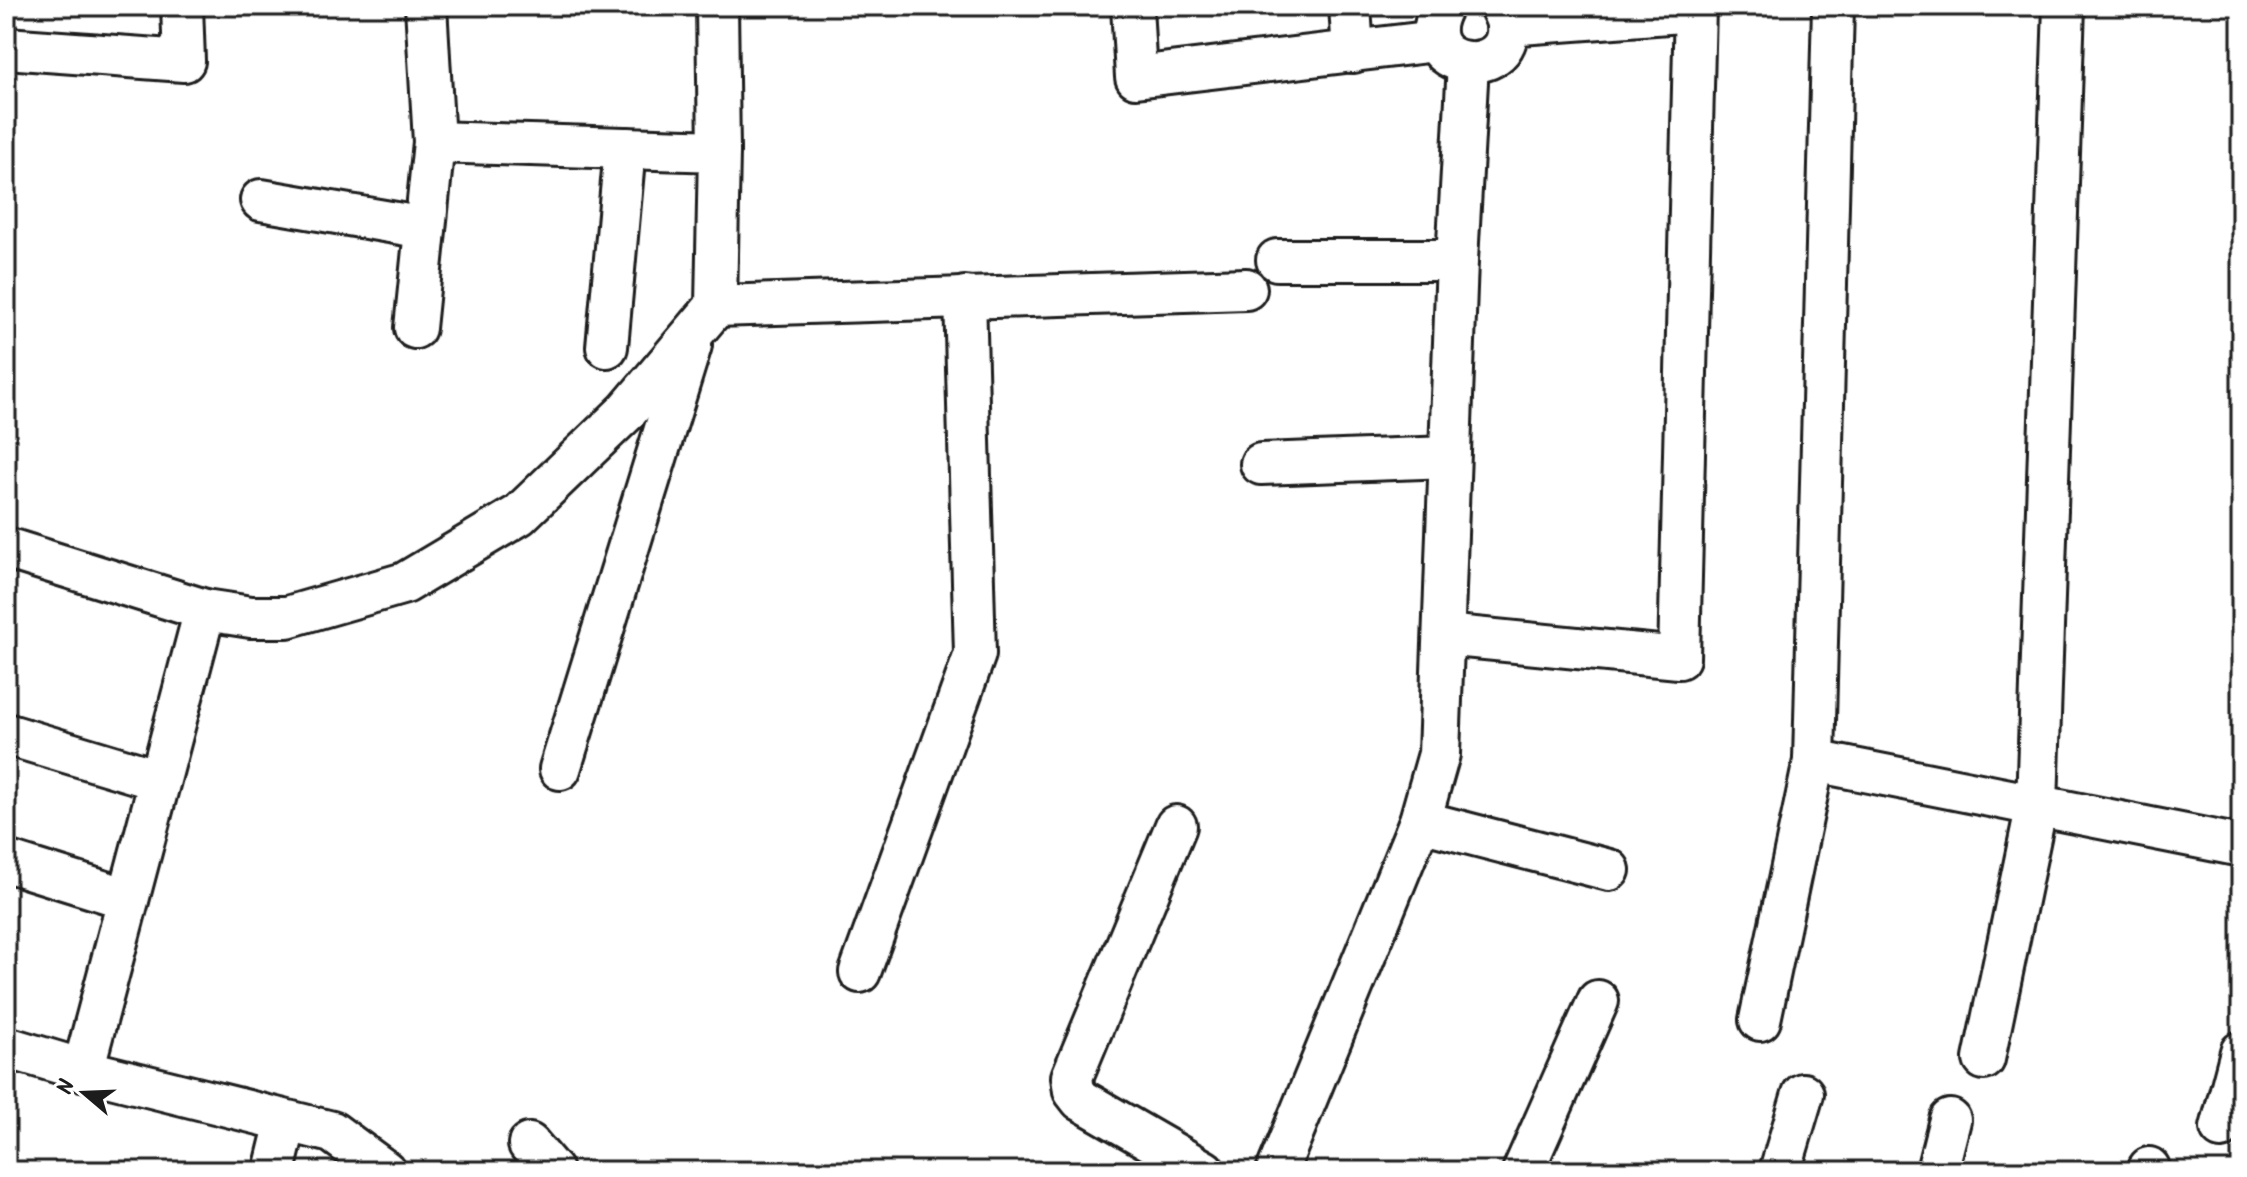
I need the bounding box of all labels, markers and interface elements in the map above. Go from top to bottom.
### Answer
north arrow [44,1053,124,1133]
text: N [49,1075,86,1100]

